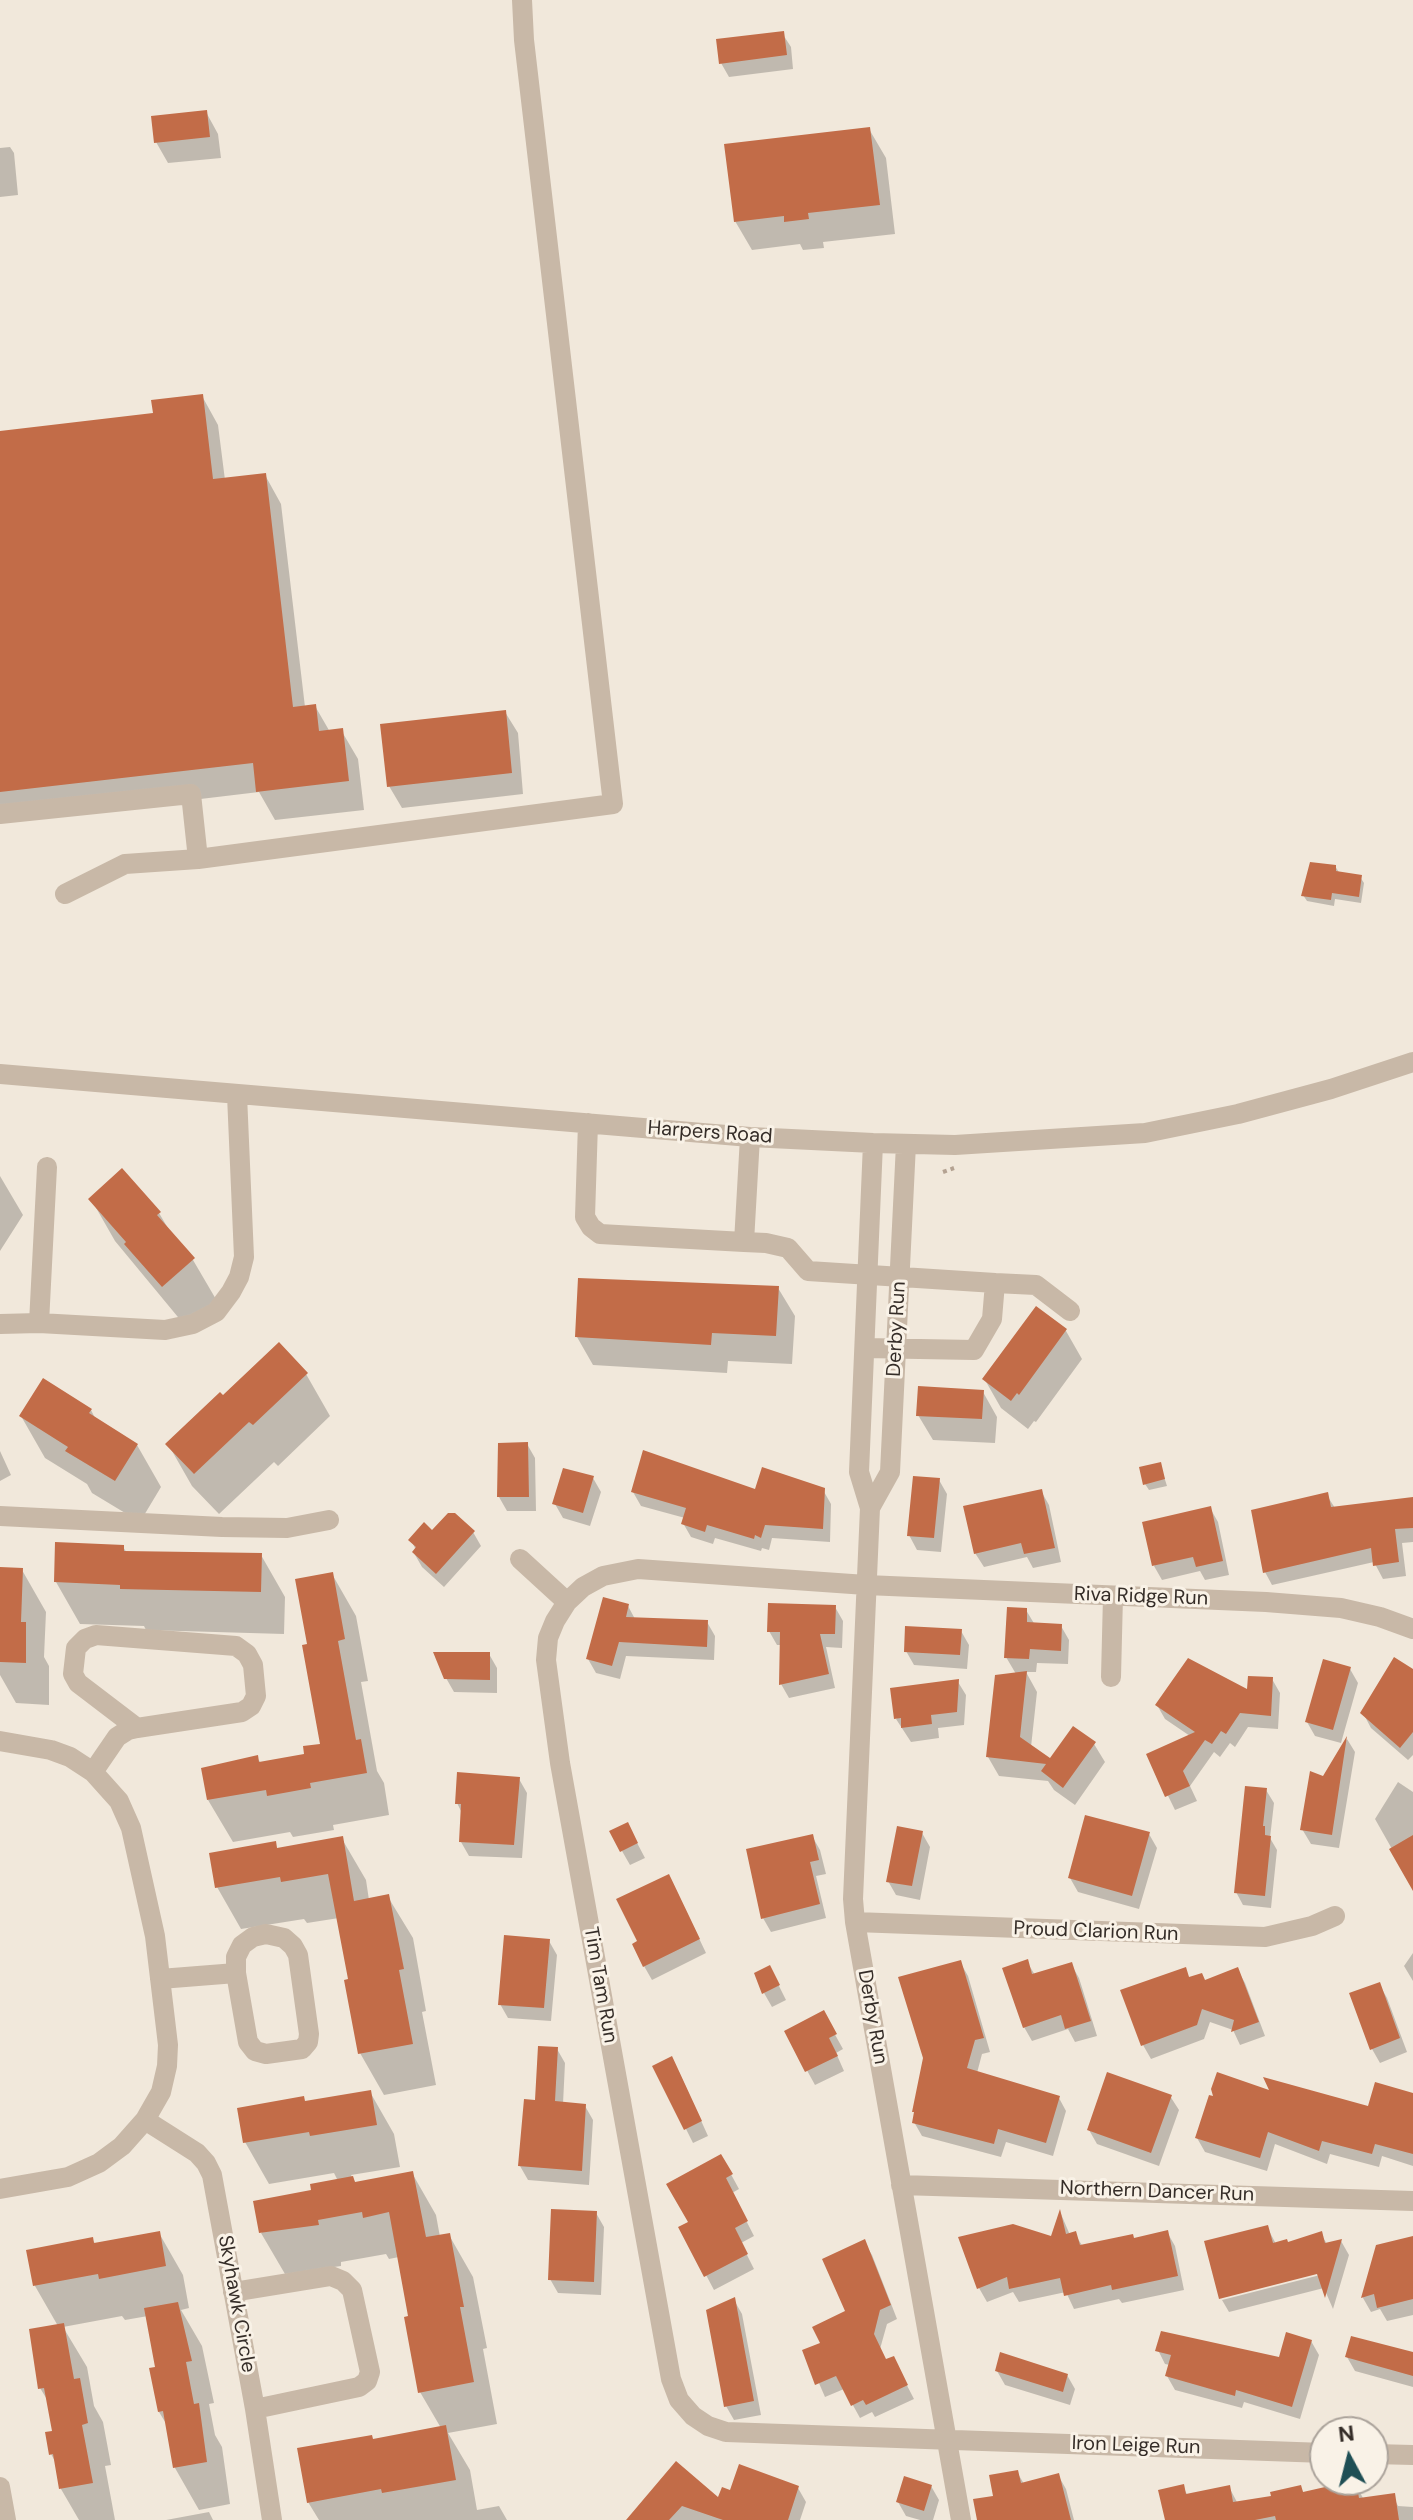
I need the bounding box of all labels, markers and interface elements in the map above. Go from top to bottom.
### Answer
street label: Harpers Road [647,1117,773,1149]
street label: Derby Run [883,1281,911,1377]
street label: Riva Ridge Run [1073,1583,1209,1611]
street label: Proud Clarion Run [1013,1917,1179,1947]
street label: Tim Tam Run [578,1925,622,2045]
street label: Derby Run [852,1968,892,2066]
street label: Northern Dancer Run [1059,2177,1255,2207]
street label: Skyhawk Circle [212,2233,260,2375]
north arrow [1309,2416,1389,2496]
text: N [1337,2418,1356,2449]
street label: Iron Leige Run [1071,2432,1201,2460]

